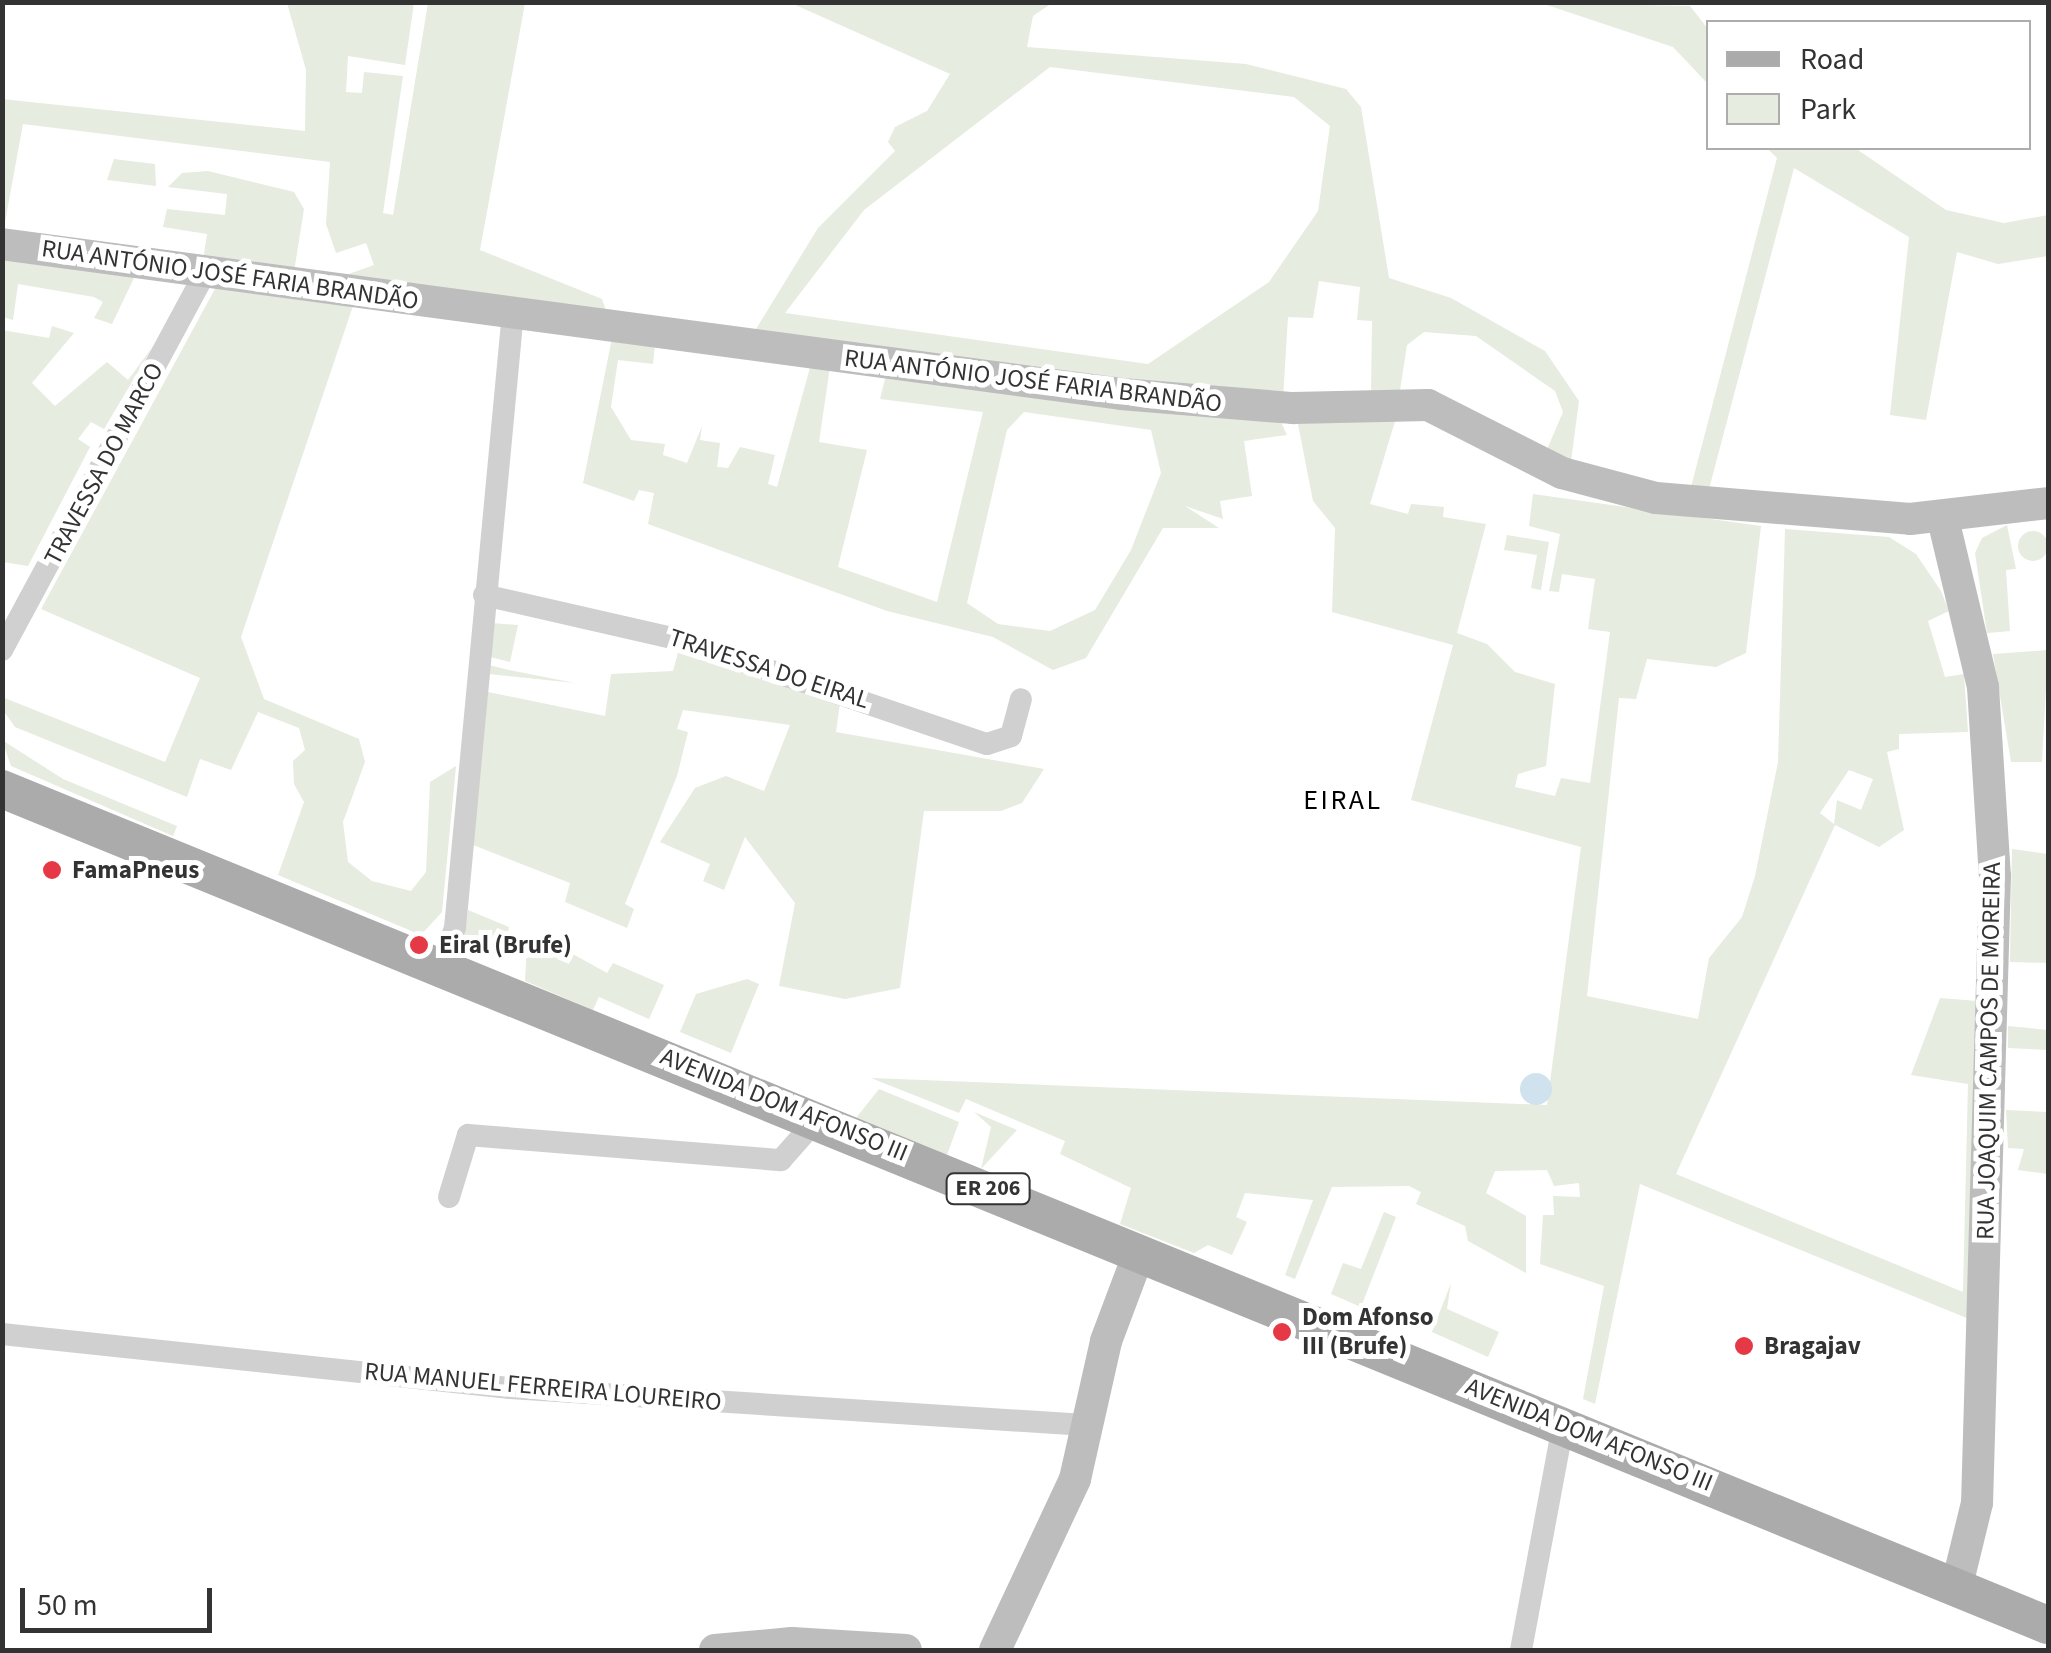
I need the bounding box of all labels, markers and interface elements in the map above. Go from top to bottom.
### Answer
legend [1706,20,2031,150]
text: Road [1800,38,1864,81]
text: Park [1800,88,1856,131]
street label: RUA ANTÓNIO JOSÉ FARIA BRANDÃO [40,234,420,316]
street label: RUA ANTÓNIO JOSÉ FARIA BRANDÃO [843,343,1223,419]
street label: TRAVESSA DO MARCO [38,358,170,570]
street label: TRAVESSA DO EIRAL [665,623,873,715]
district label: EIRAL [1303,783,1383,817]
place label: FamaPneus [72,855,199,885]
marker: FamaPneus [41,859,63,881]
street label: RUA JOAQUIM CAMPOS DE MOREIRA [1971,862,2007,1240]
place label: Eiral (Brufe) [439,930,572,960]
marker: Eiral (Brufe) [408,934,430,956]
street label: AVENIDA DOM AFONSO III [656,1042,912,1168]
road number: ER 206 [946,1172,1030,1206]
place label: Dom Afonso III (Brufe) [1302,1303,1434,1362]
marker: Dom Afonso III (Brufe) [1271,1321,1293,1343]
place label: Bragajav [1764,1331,1861,1361]
marker: Bragajav [1733,1335,1755,1357]
street label: RUA MANUEL FERREIRA LOUREIRO [363,1356,723,1418]
street label: AVENIDA DOM AFONSO III [1461,1372,1717,1498]
scale bar [25,1568,218,1630]
text: 50 m [37,1584,98,1627]

